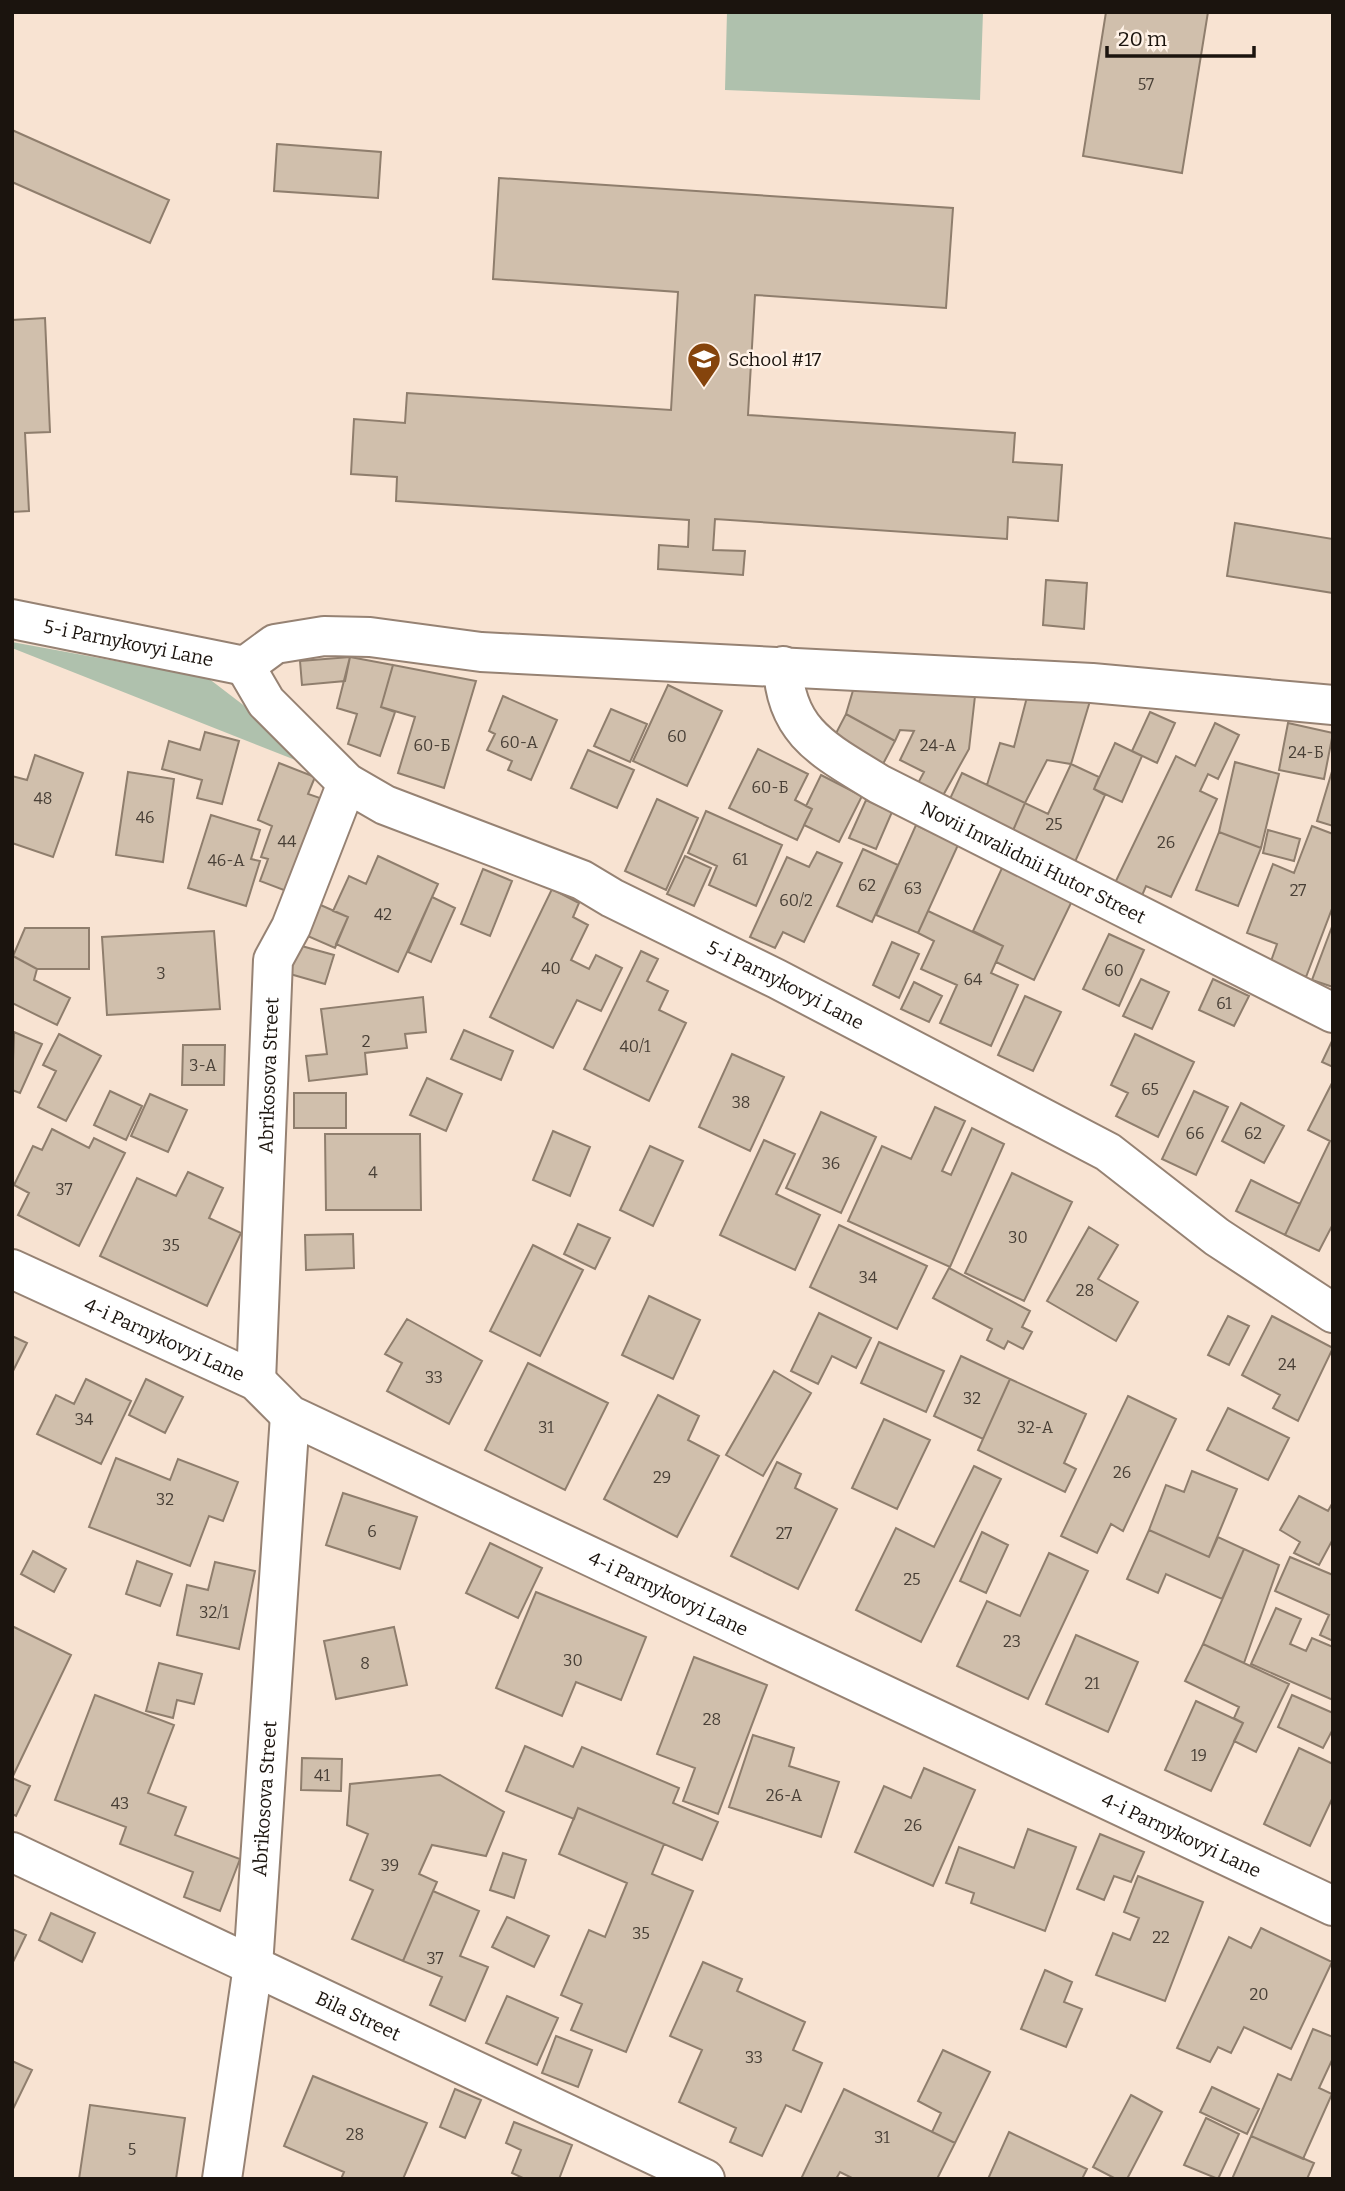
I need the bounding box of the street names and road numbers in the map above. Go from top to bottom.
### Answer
street label: 5-i Parnykovyi Lane [42,614,216,671]
street label: Novii Invalidnii Hutor Street [917,796,1150,928]
street label: 5-i Parnykovyi Lane [704,935,868,1034]
street label: Abrikosova Street [254,997,283,1154]
street label: 4-i Parnykovyi Lane [81,1292,248,1386]
street label: 4-i Parnykovyi Lane [585,1546,752,1641]
street label: Abrikosova Street [248,1720,281,1877]
street label: 4-i Parnykovyi Lane [1098,1787,1265,1882]
street label: Bila Street [312,1986,404,2045]

